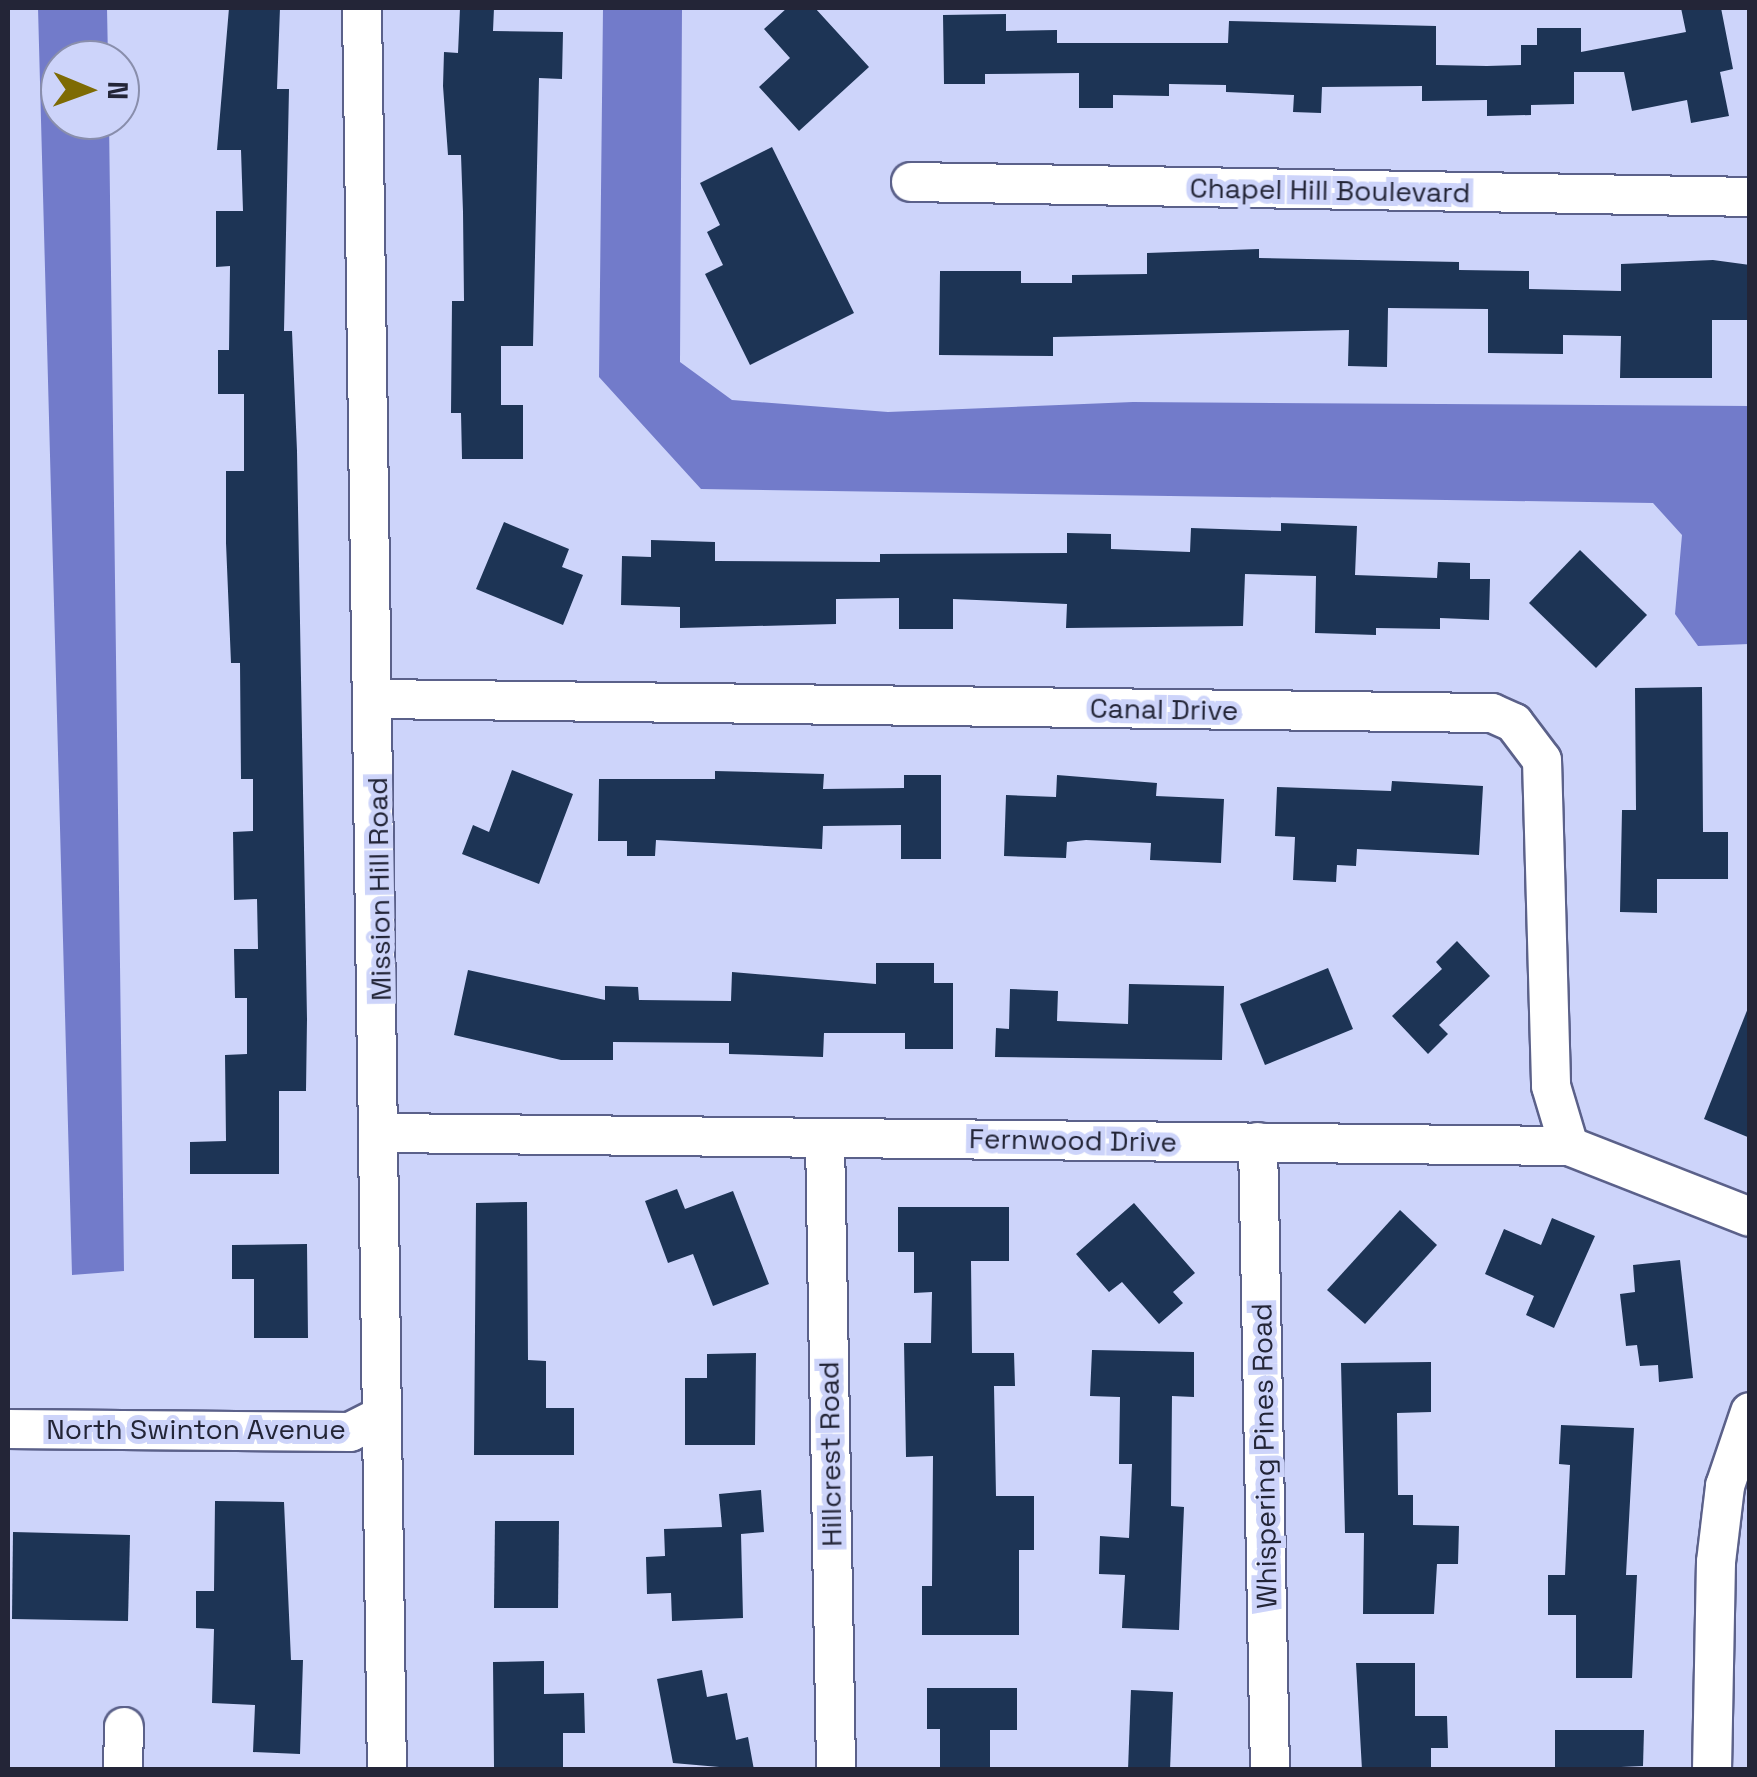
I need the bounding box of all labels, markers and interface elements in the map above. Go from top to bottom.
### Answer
north arrow [40,40,140,140]
text: N [100,81,136,100]
street label: Chapel Hill Boulevard [1189,171,1471,209]
street label: Canal Drive [1089,691,1239,727]
street label: Mission Hill Road [360,777,398,1001]
street label: Fernwood Drive [969,1121,1177,1159]
street label: Whispering Pines Road [1245,1303,1283,1609]
street label: Hillcrest Road [812,1361,848,1547]
street label: North Swinton Avenue [46,1412,346,1446]

